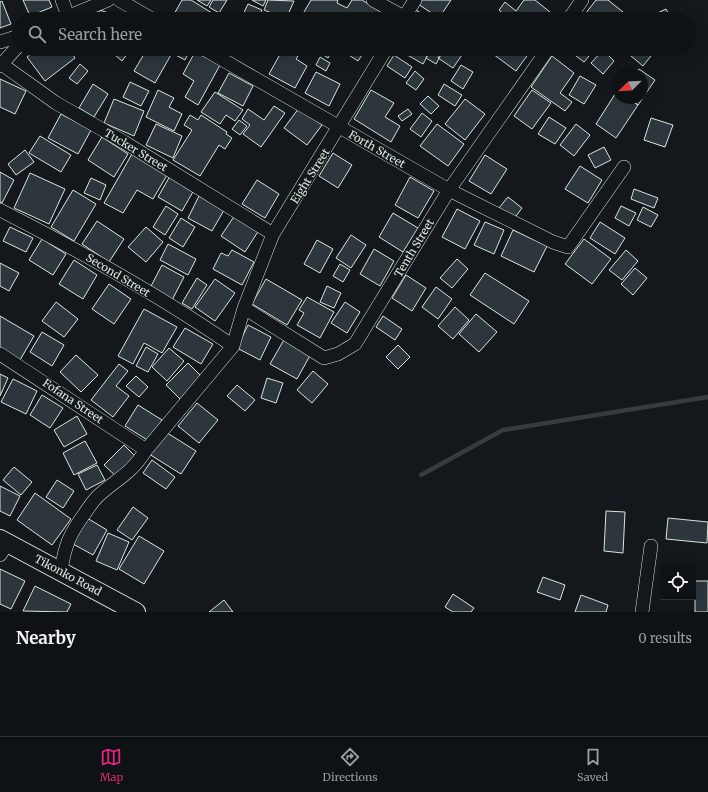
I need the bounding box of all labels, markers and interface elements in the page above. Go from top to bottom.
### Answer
search box [12,12,696,56]
icon: search [26,23,48,45]
text: Search here [58,25,142,44]
north arrow [612,68,648,104]
street label: Tucker Street [102,126,171,175]
street label: Forth Street [346,127,408,171]
street label: Eight Street [288,145,333,206]
street label: Tenth Street [391,216,437,280]
street label: Second Street [83,250,153,300]
street label: Fofana Street [40,376,107,427]
street label: Tikonko Road [32,551,104,599]
map controls [660,564,696,600]
button: locate [660,564,696,600]
text: Nearby [16,627,76,649]
text: 0 results [638,630,692,647]
tab: Map [100,746,123,784]
tab: Directions [323,746,378,784]
tab: Saved [577,746,608,784]

